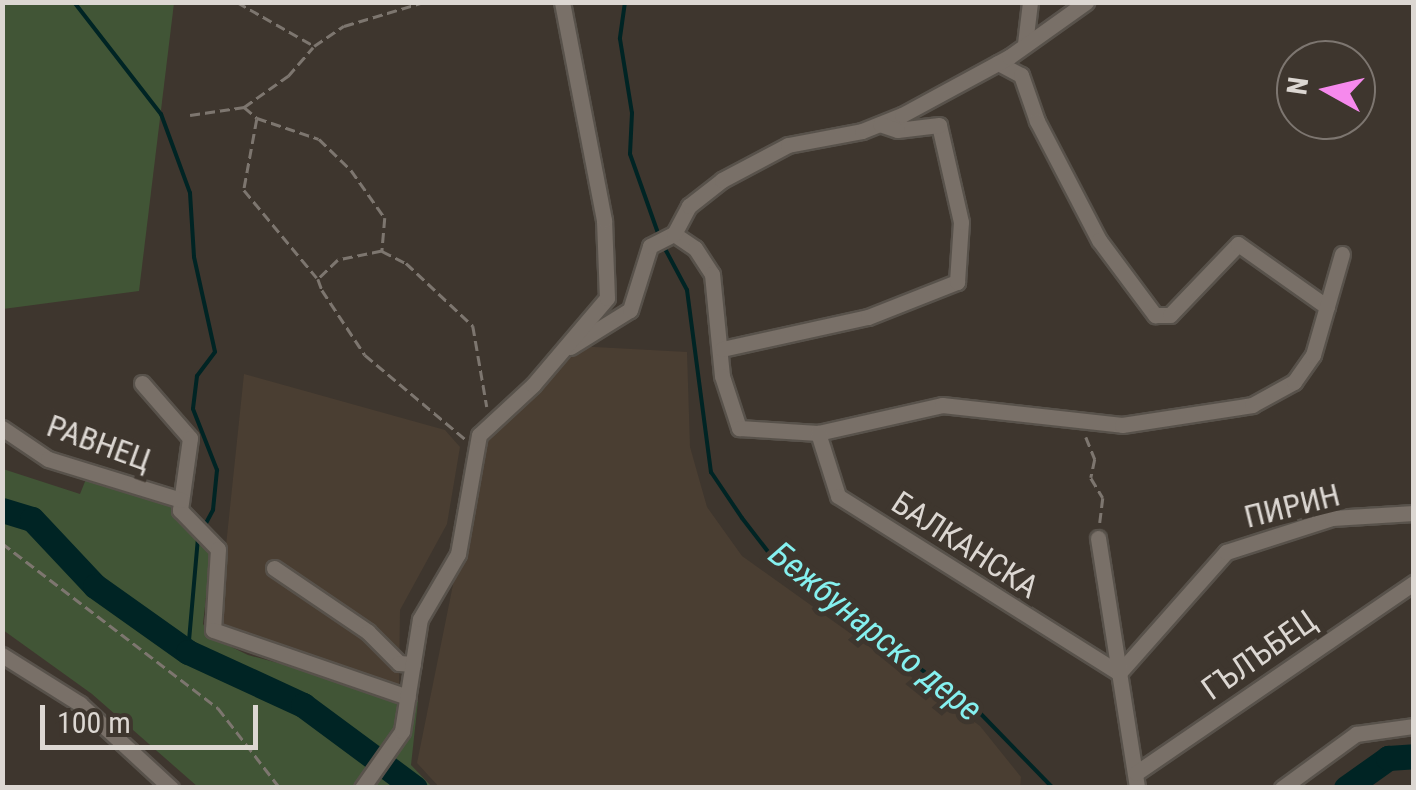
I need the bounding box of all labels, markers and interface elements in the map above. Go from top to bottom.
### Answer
north arrow [1276,40,1376,140]
text: N [1280,75,1315,97]
street label: РАВНЕЦ [42,407,156,479]
street label: ПИРИН [1240,476,1344,536]
street label: БАЛКАНСКА [885,483,1045,607]
water label: Бежбунарско дере [760,533,990,731]
street label: ГЪЛЪБЕЦ [1194,602,1324,708]
scale bar [45,685,262,747]
text: 100 m [57,705,131,740]

